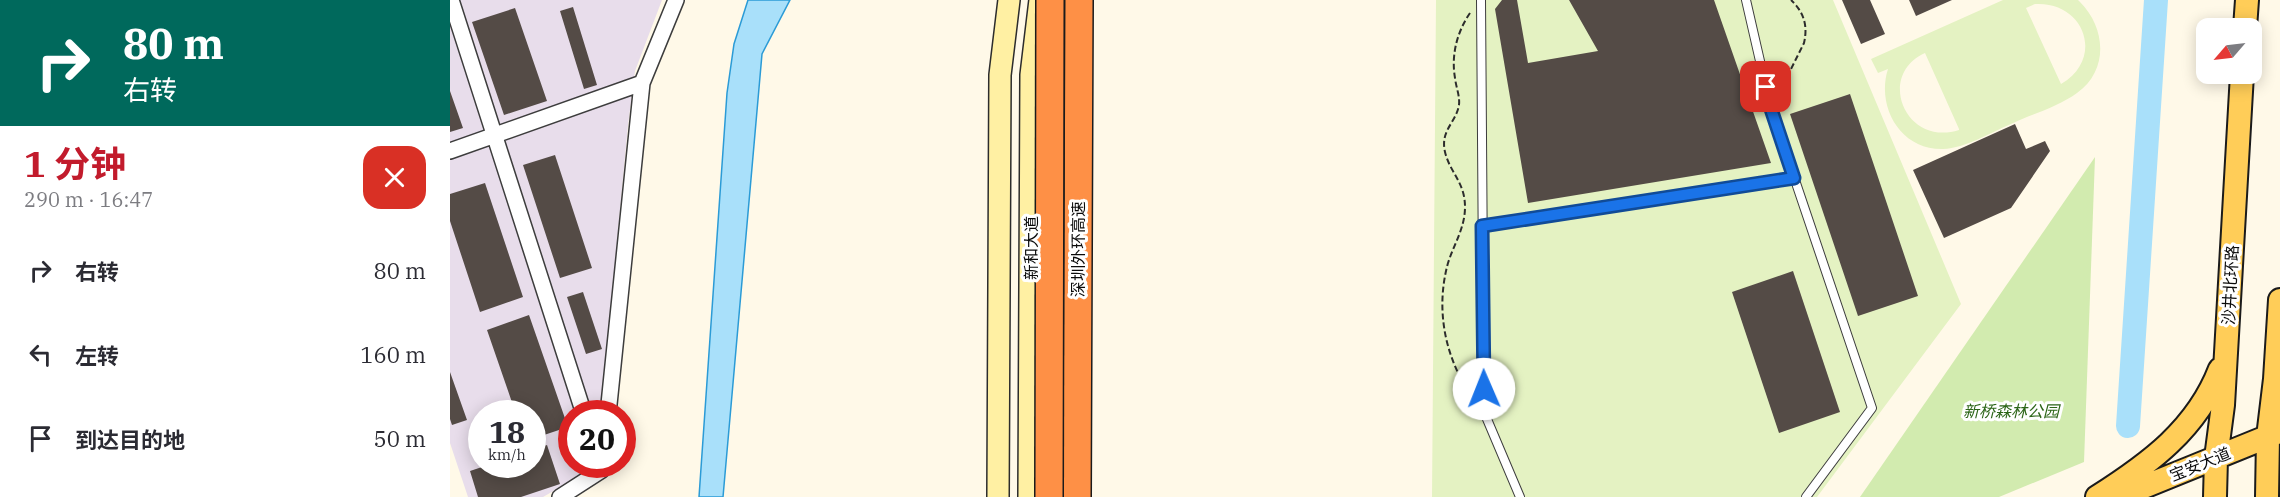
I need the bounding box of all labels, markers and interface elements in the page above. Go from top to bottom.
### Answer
text: 80 m [123,16,224,71]
north arrow [2196,18,2262,84]
map controls [2196,18,2262,84]
icon: right [24,24,102,102]
pin [1740,61,1791,112]
icon: arrive [1749,70,1782,103]
text: 右转 [123,72,177,107]
text: 1 分钟 [24,140,126,187]
button: close [363,146,426,209]
text: 290 m · 16:47 [24,186,153,213]
street label: 深圳外环高速 [1068,201,1088,297]
street label: 新和大道 [1021,216,1041,280]
street label: 沙井北环路 [2218,245,2242,325]
icon: right [24,254,57,287]
text: 80 m [374,256,426,285]
text: 右转 [75,257,119,286]
icon: left [24,338,57,371]
text: 160 m [360,340,426,369]
text: 左转 [75,341,119,370]
position arrow [1452,357,1516,421]
speed limit sign: 20 [558,400,636,478]
park label: 新桥森林公园 [1963,401,2061,421]
text: 18 [489,412,525,451]
icon: arrive [24,422,57,455]
text: 50 m [374,424,426,453]
text: 到达目的地 [75,425,185,454]
street label: 宝安大道 [2167,443,2233,485]
text: km/h [488,445,526,464]

